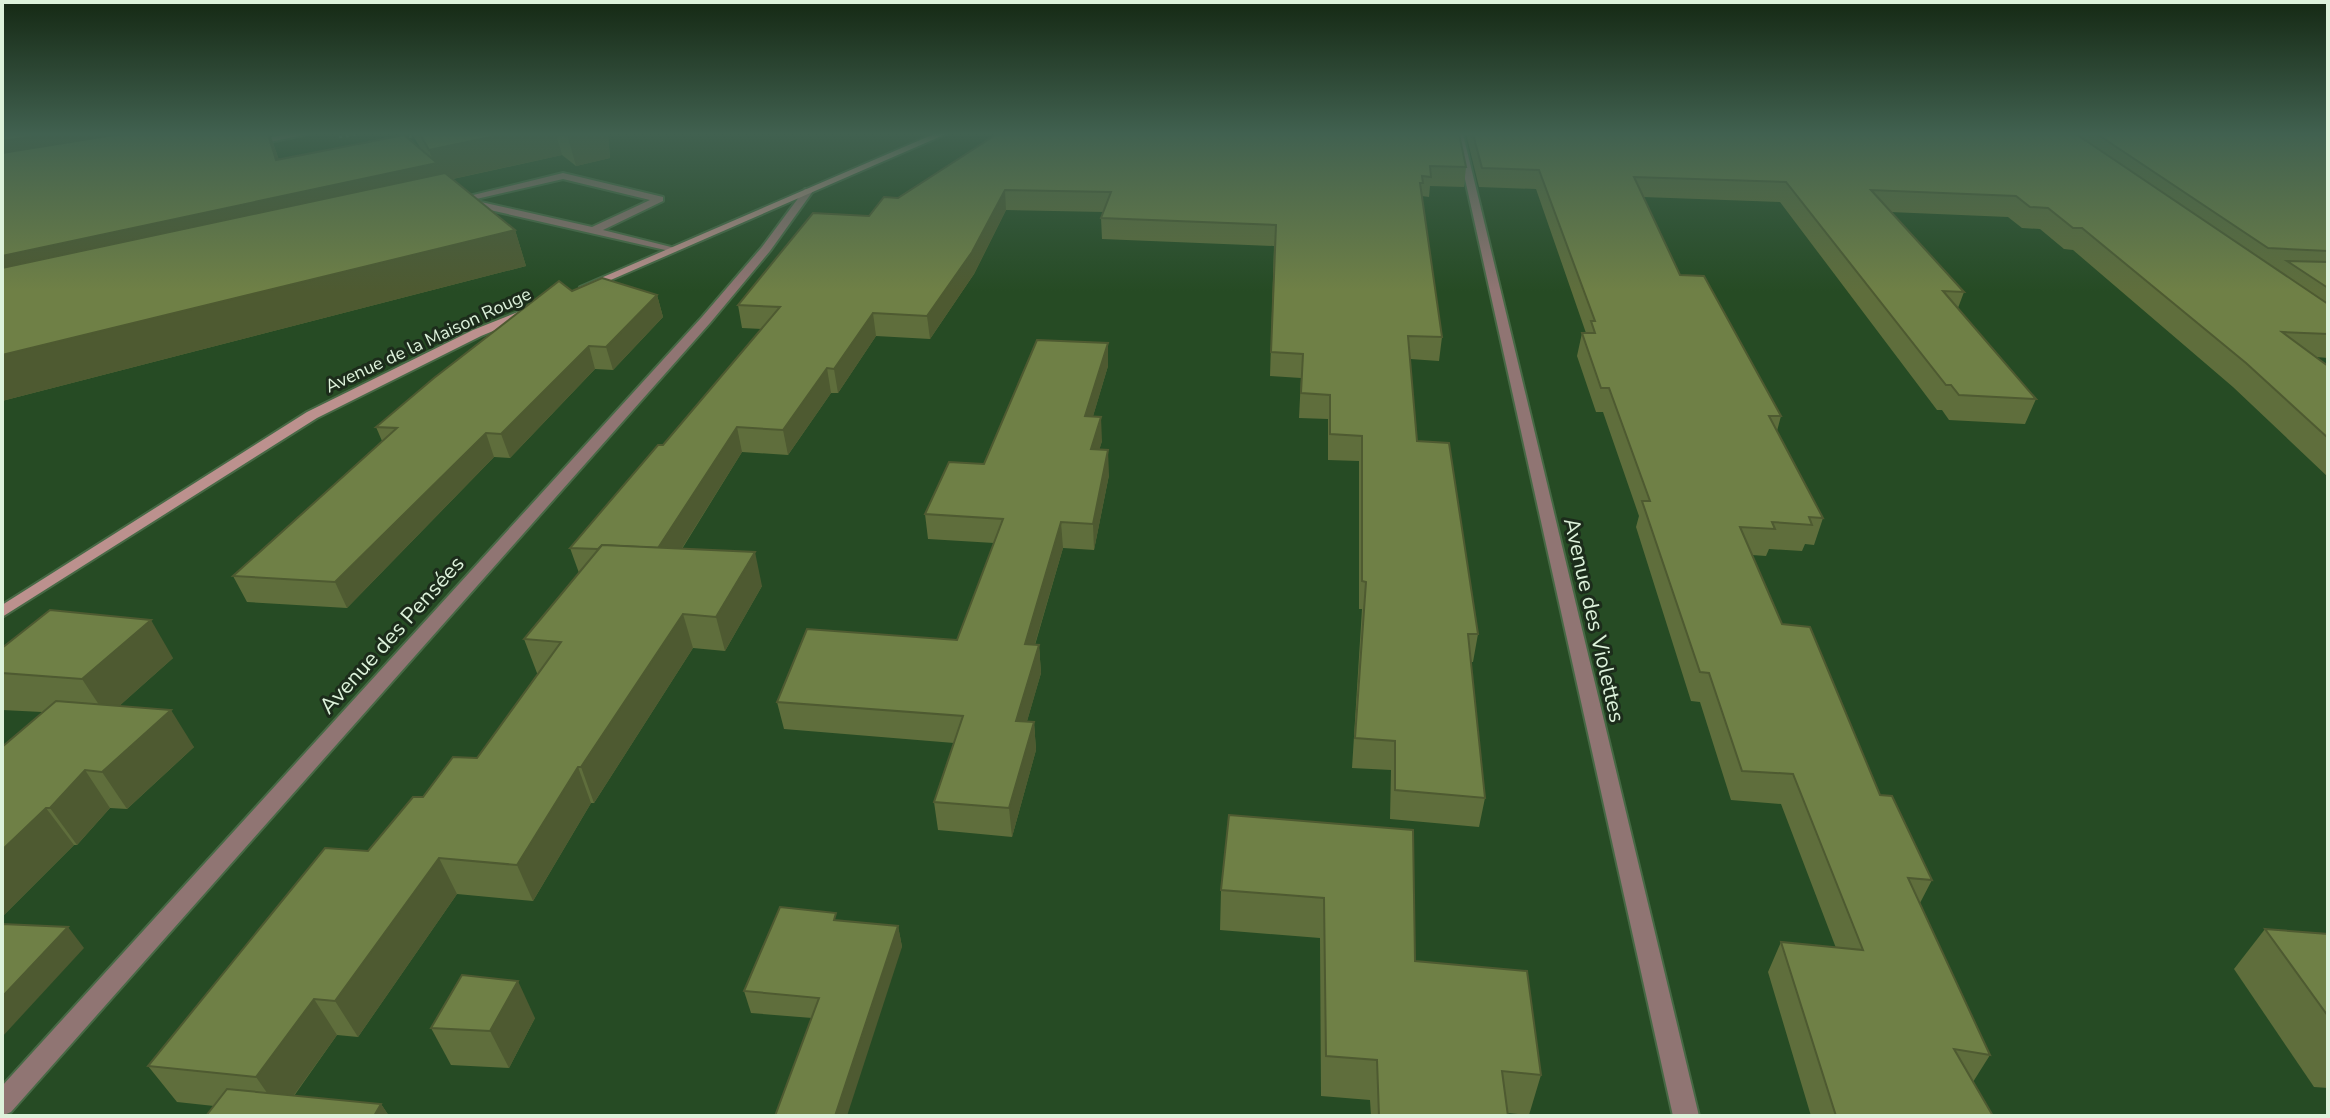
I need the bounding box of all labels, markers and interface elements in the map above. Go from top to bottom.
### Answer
street label: Avenue de la Maison Rouge [321,282,535,398]
street label: Avenue des Violettes [1556,515,1632,725]
street label: Avenue des Pensées [313,549,471,721]

